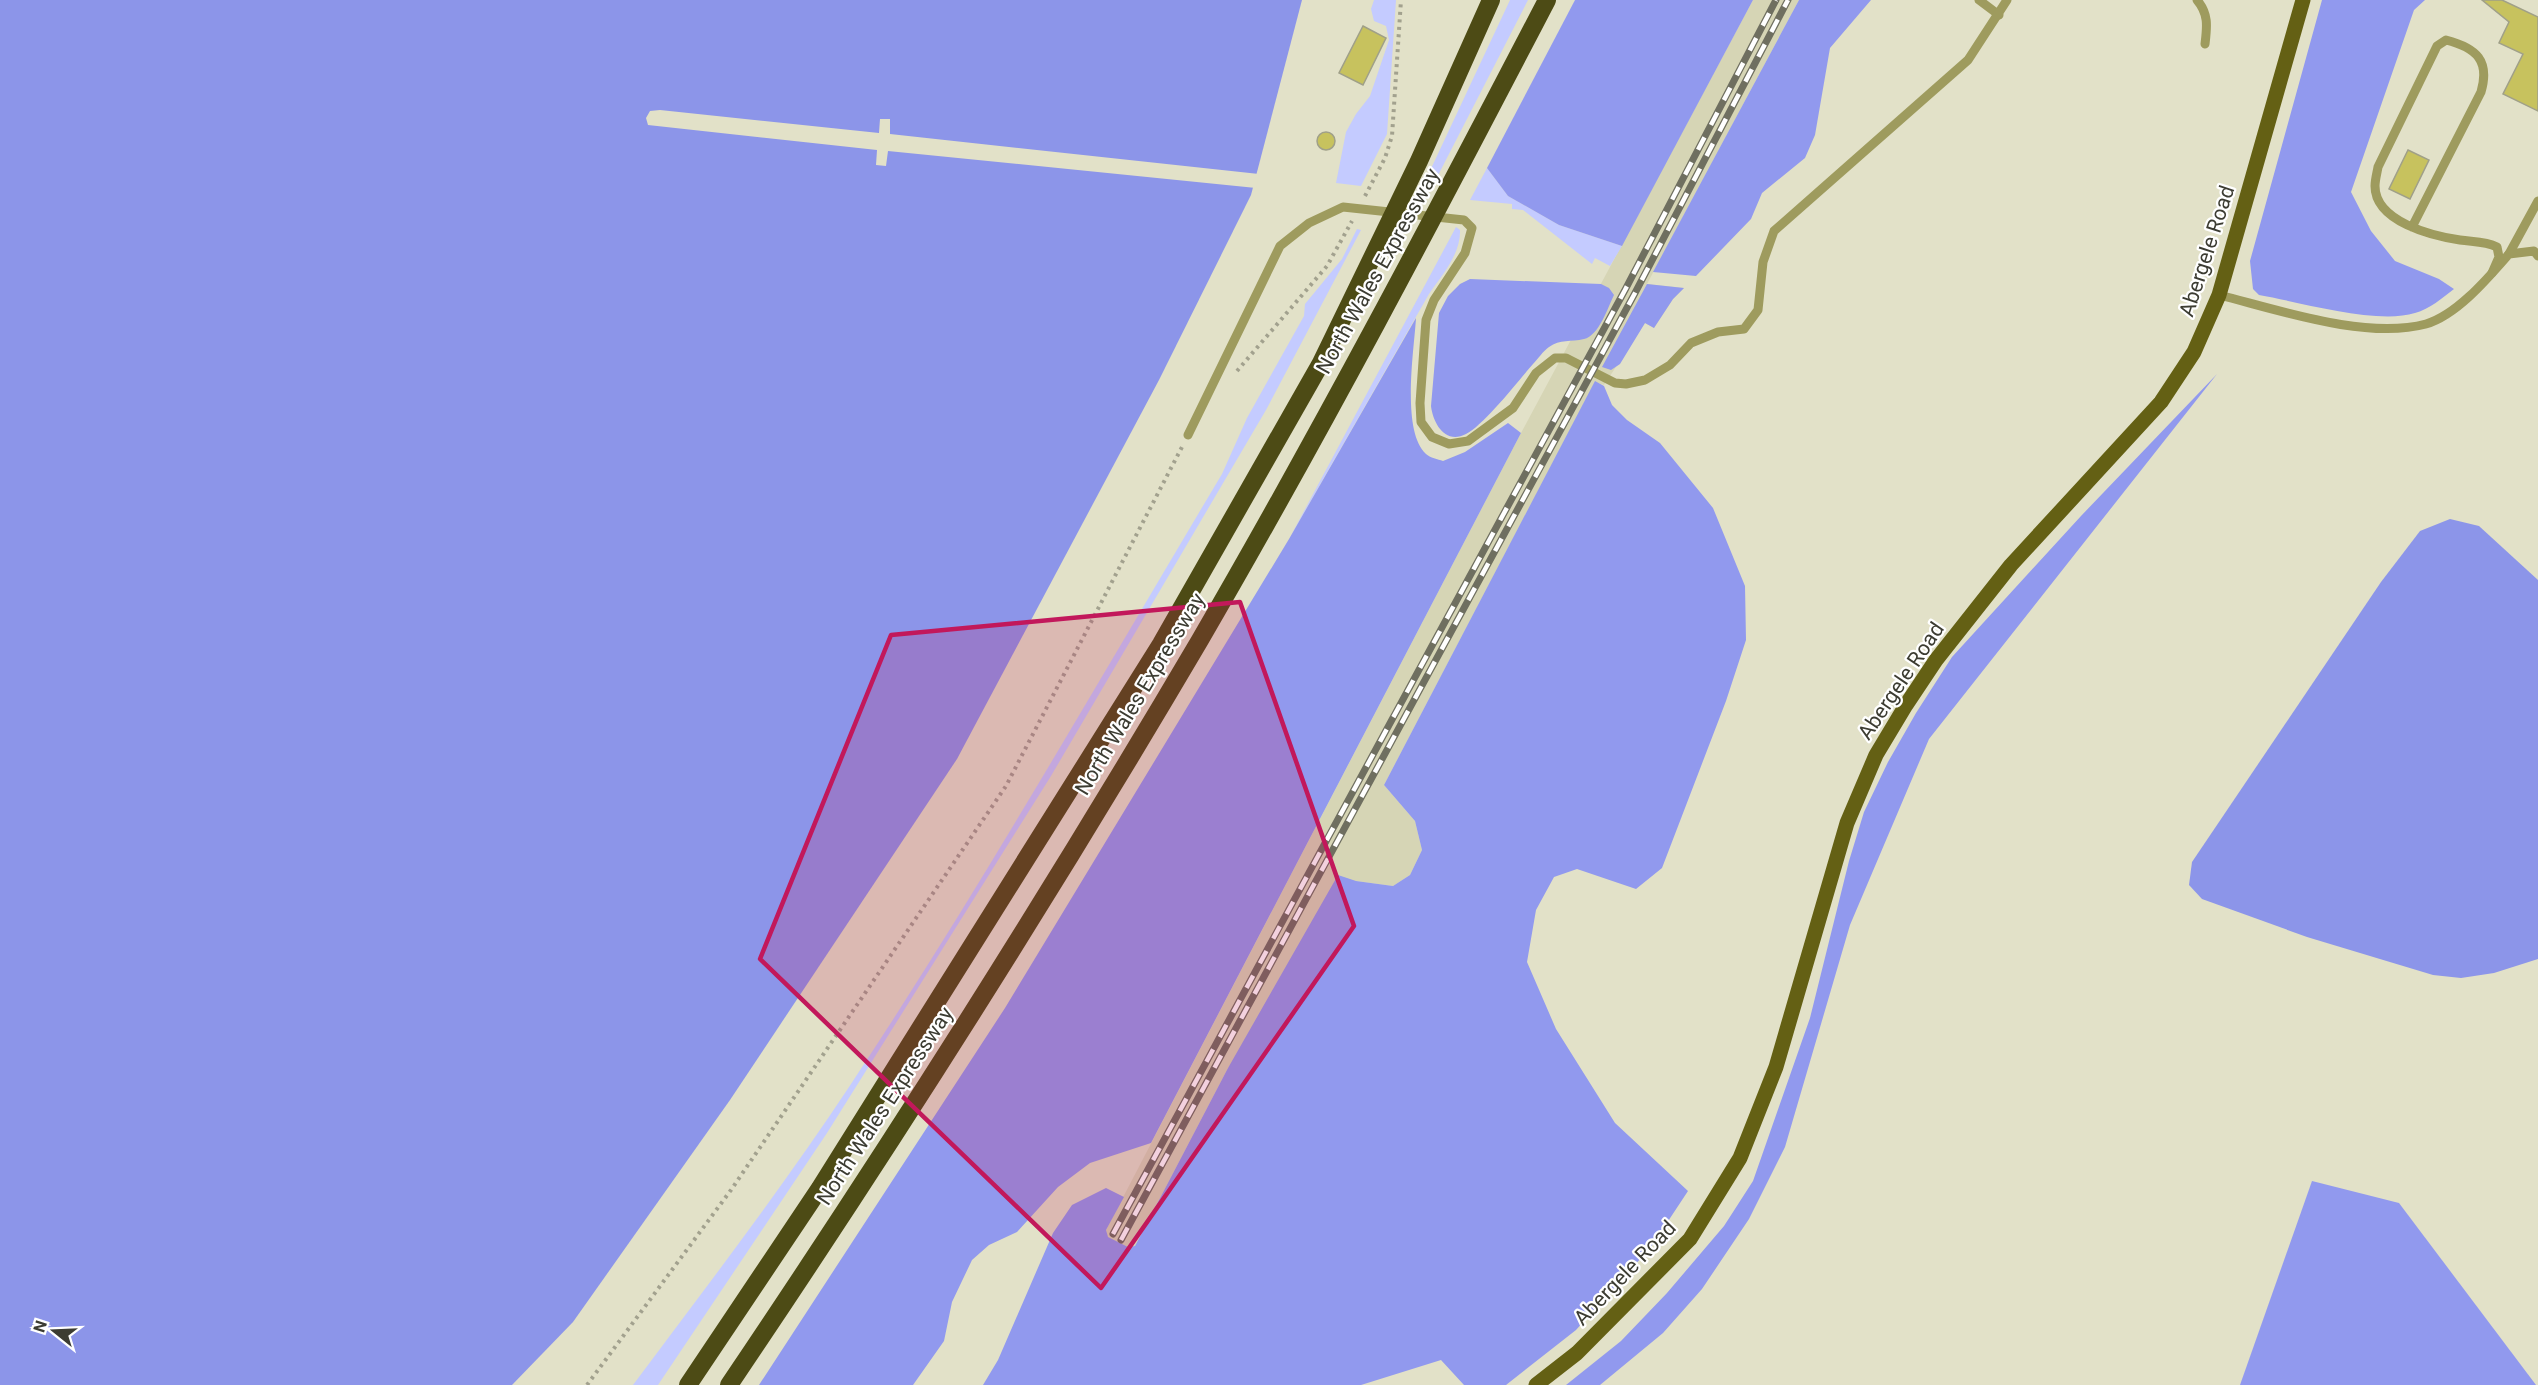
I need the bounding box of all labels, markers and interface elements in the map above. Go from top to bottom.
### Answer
street label: North Wales Expressway [1311,164,1445,378]
street label: Abergele Road [2175,183,2239,319]
street label: North Wales Expressway [1070,589,1210,799]
street label: Abergele Road [1853,618,1949,744]
street label: North Wales Expressway [812,1003,958,1209]
street label: Abergele Road [1569,1216,1681,1330]
north arrow [24,1301,84,1361]
text: N [29,1318,51,1335]

